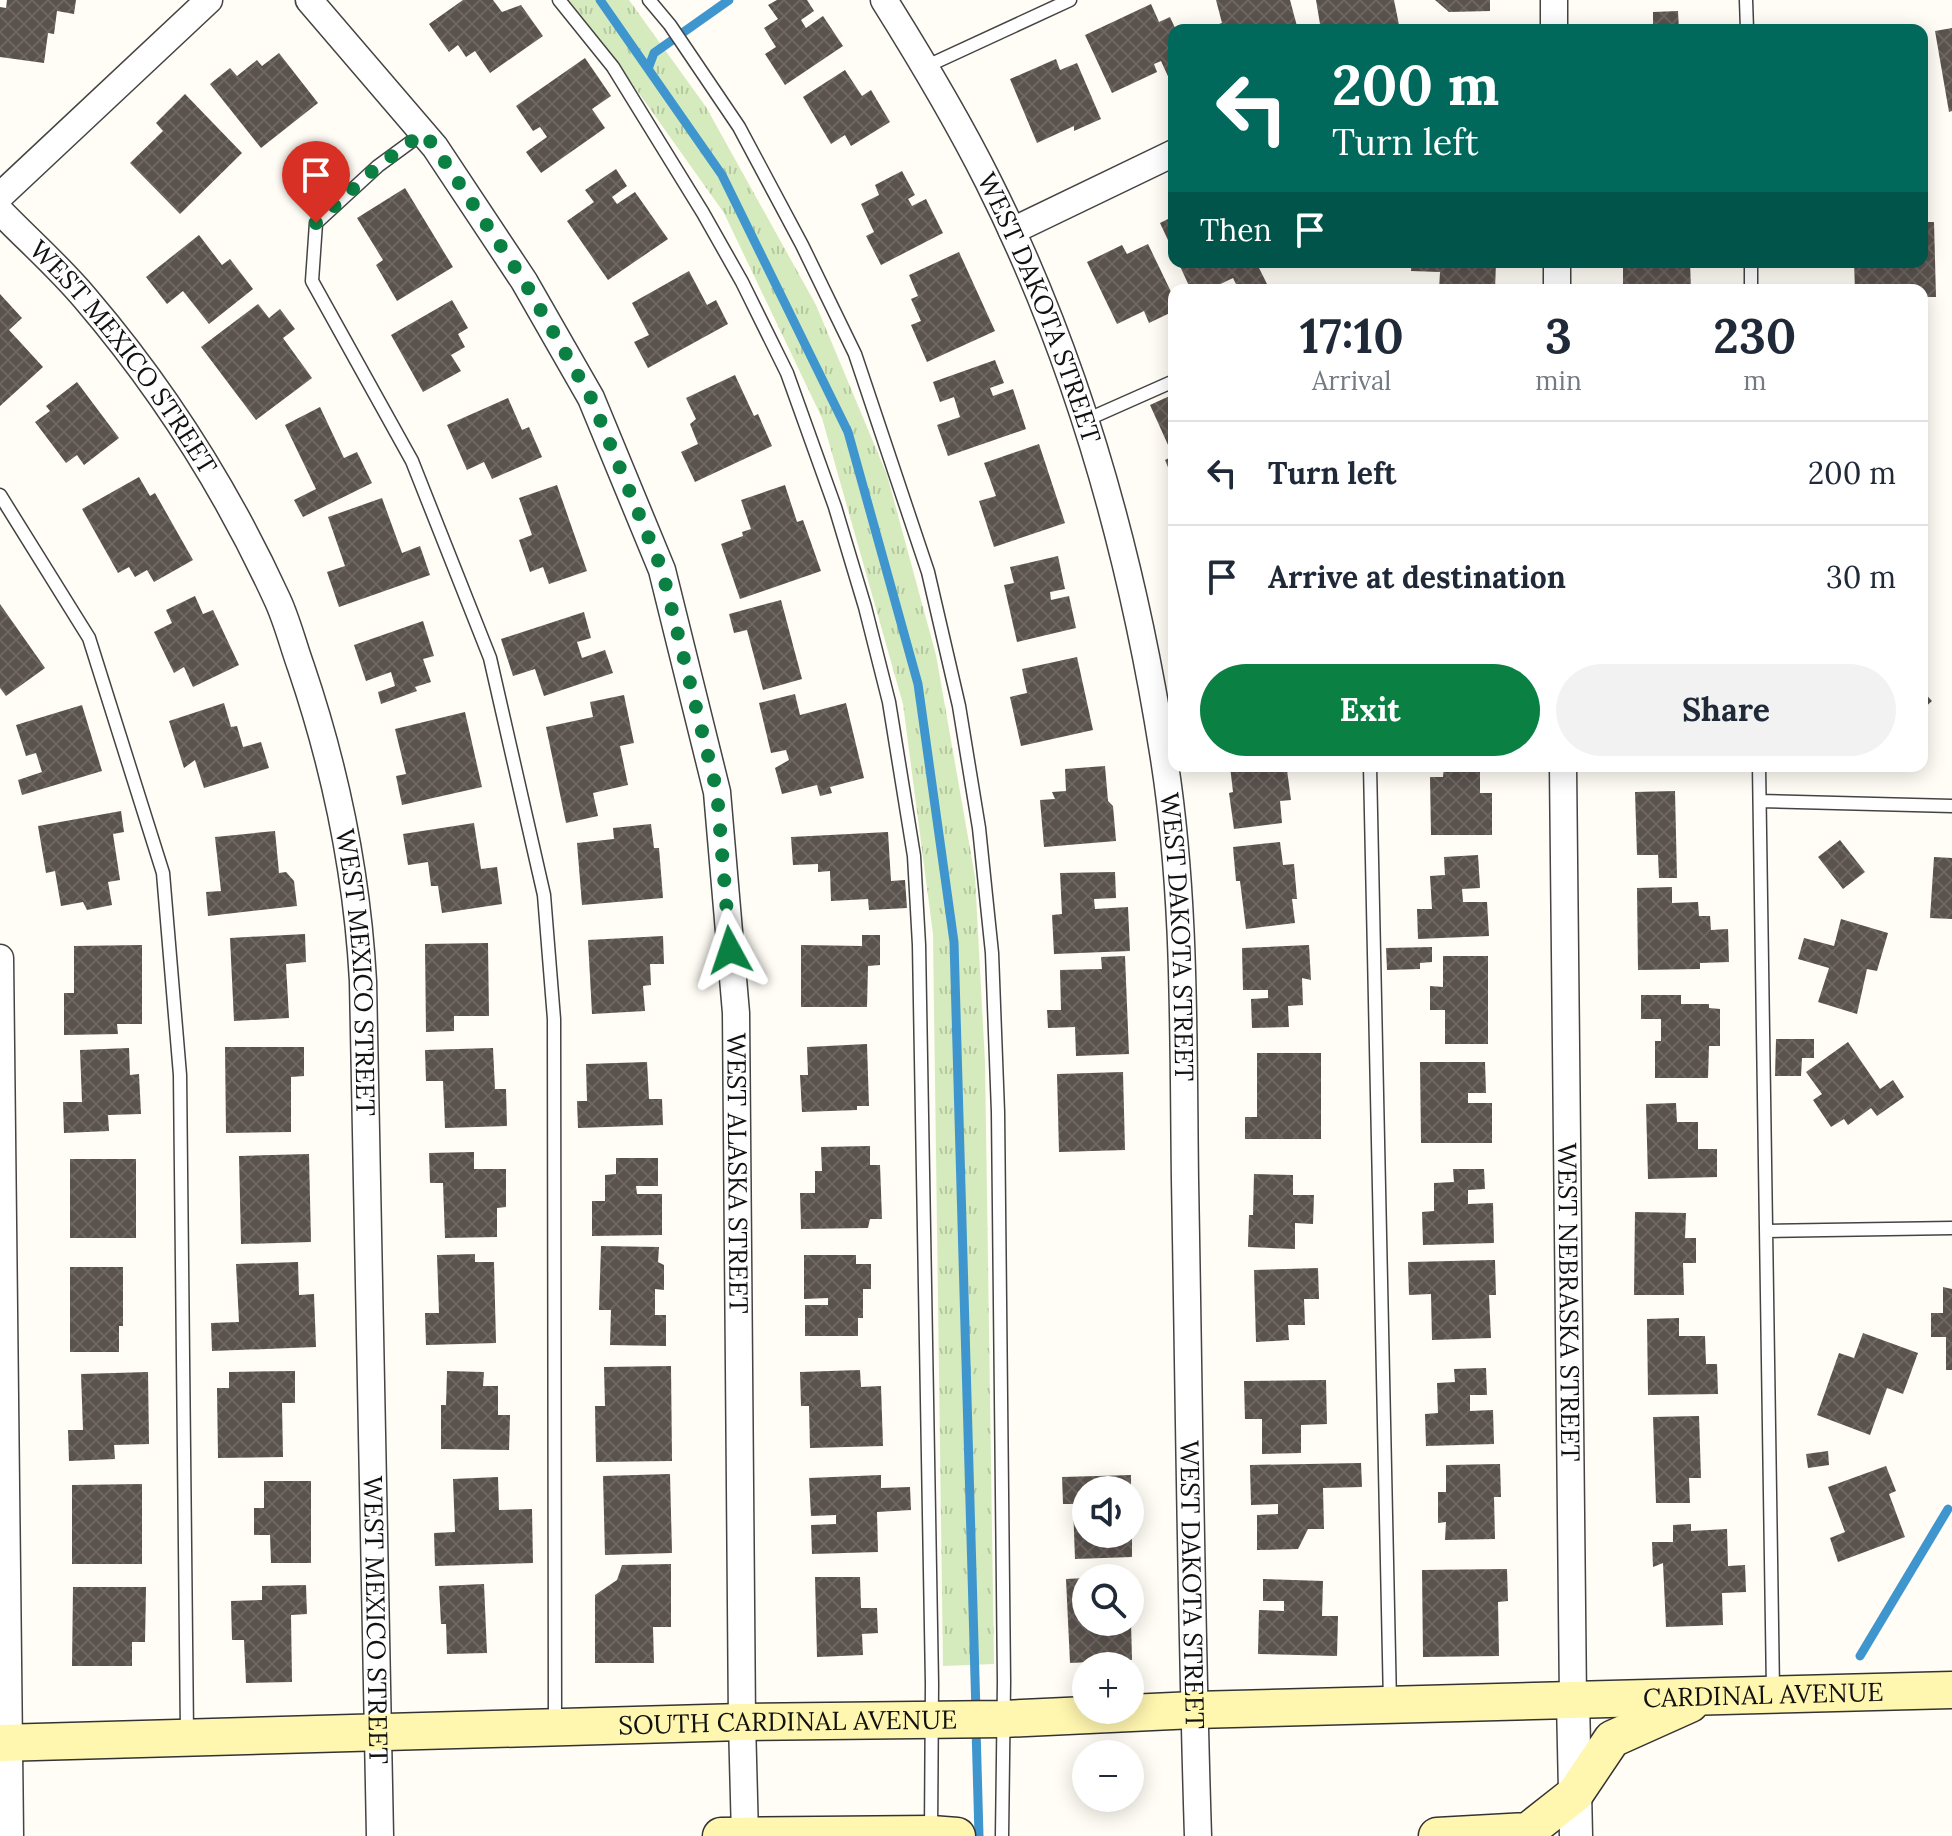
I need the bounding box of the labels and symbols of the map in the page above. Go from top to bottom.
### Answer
pin [282,141,350,223]
street label: WEST DAKOTA STREET [970,167,1109,447]
street label: WEST MEXICO STREET [23,233,225,481]
street label: WEST DAKOTA STREET [1153,791,1201,1082]
street label: WEST MEXICO STREET [329,826,383,1117]
position arrow [688,908,772,992]
street label: WEST ALASKA STREET [720,1033,756,1314]
street label: WEST NEBRASKA STREET [1551,1143,1587,1462]
street label: WEST DAKOTA STREET [1173,1440,1212,1730]
street label: WEST MEXICO STREET [357,1475,396,1765]
street label: CARDINAL AVENUE [1643,1675,1884,1714]
street label: SOUTH CARDINAL AVENUE [618,1703,957,1741]

